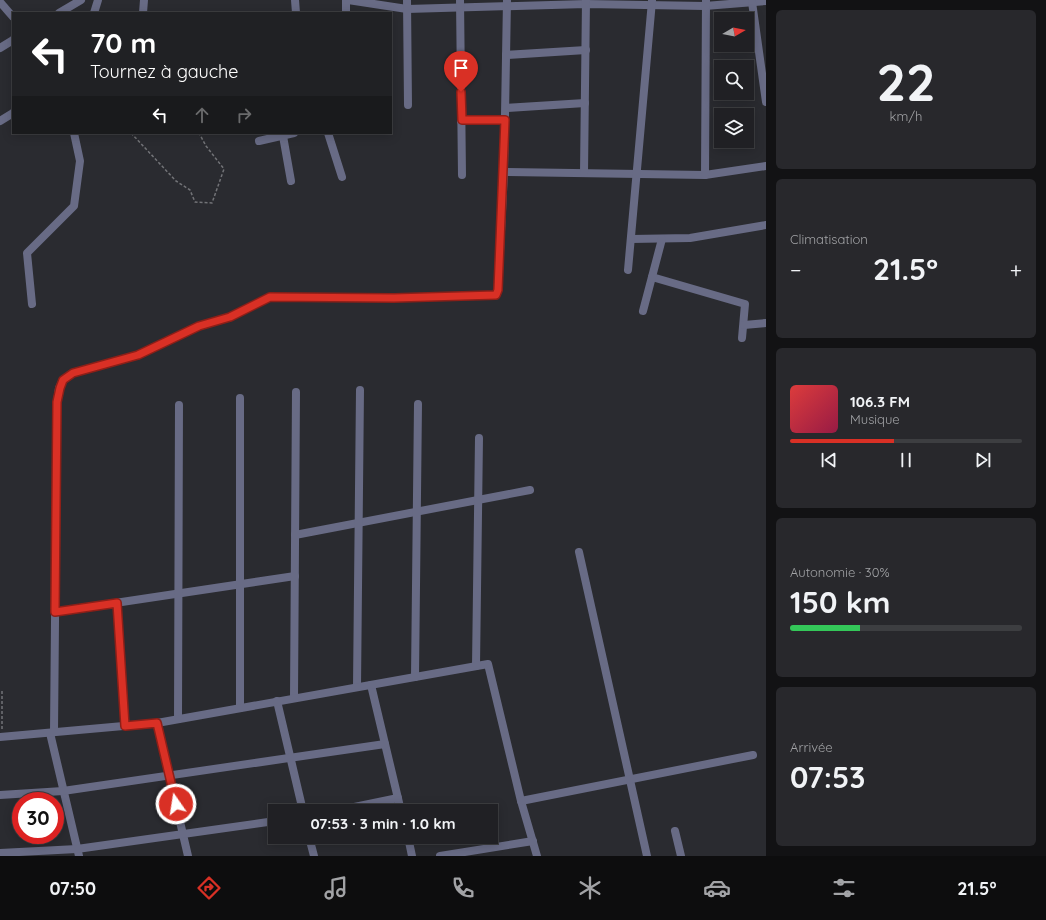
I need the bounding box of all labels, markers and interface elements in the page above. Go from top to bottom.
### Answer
north arrow [714,12,754,52]
map controls [714,12,754,148]
text: 70 m [90,25,156,60]
icon: left [24,28,76,80]
text: 22 [876,49,936,114]
pin [444,51,478,92]
icon: arrive [450,57,472,79]
text: Tournez à gauche [90,60,239,83]
button: search [714,60,754,100]
icon: left [149,104,171,126]
icon: ahead [191,104,213,126]
icon: right [233,104,255,126]
button: layers [714,108,754,148]
text: km/h [890,108,922,124]
text: Climatisation [790,231,868,247]
text: 21.5° [873,250,938,288]
text: − [790,256,801,284]
text: + [1010,256,1022,284]
text: 106.3 FM [850,392,910,411]
text: Musique [850,411,900,427]
icon: previous [818,449,840,471]
icon: pause [895,449,917,471]
icon: next [972,449,994,471]
text: Autonomie · 30% [790,564,890,580]
text: 150 km [790,583,891,621]
text: Arrivée [790,739,833,755]
text: 07:53 [790,758,865,796]
position arrow [155,783,197,825]
speed limit sign: 30 [12,792,64,844]
text: 07:53 · 3 min · 1.0 km [310,814,456,833]
icon: directions [195,874,223,902]
icon: music [322,874,350,902]
icon: phone [449,874,477,902]
icon: climate [576,874,604,902]
icon: car [703,874,731,902]
icon: filters [830,874,858,902]
text: 07:50 [50,877,96,900]
text: 21.5° [957,877,996,900]

